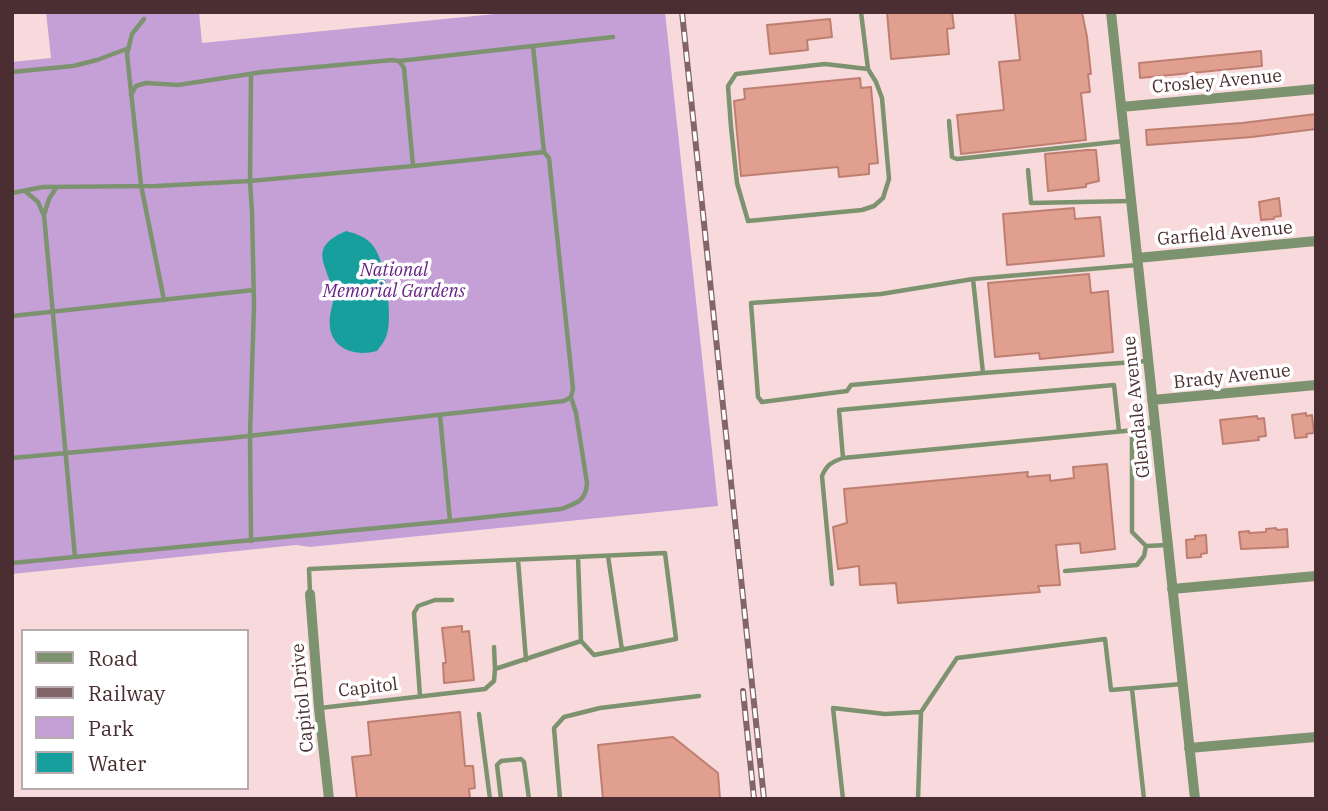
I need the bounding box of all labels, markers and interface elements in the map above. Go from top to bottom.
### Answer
street label: Crosley Avenue [1151,66,1283,98]
street label: Garfield Avenue [1156,217,1294,251]
park label: National Memorial Gardens [323,260,465,302]
street label: Glendale Avenue [1119,335,1155,479]
street label: Brady Avenue [1172,360,1292,394]
legend [21,629,248,790]
street label: Capitol Drive [287,642,319,754]
text: Road [88,644,138,672]
street label: Capitol [337,674,399,702]
text: Railway [88,679,165,707]
text: Park [88,714,134,742]
text: Water [88,749,146,777]

